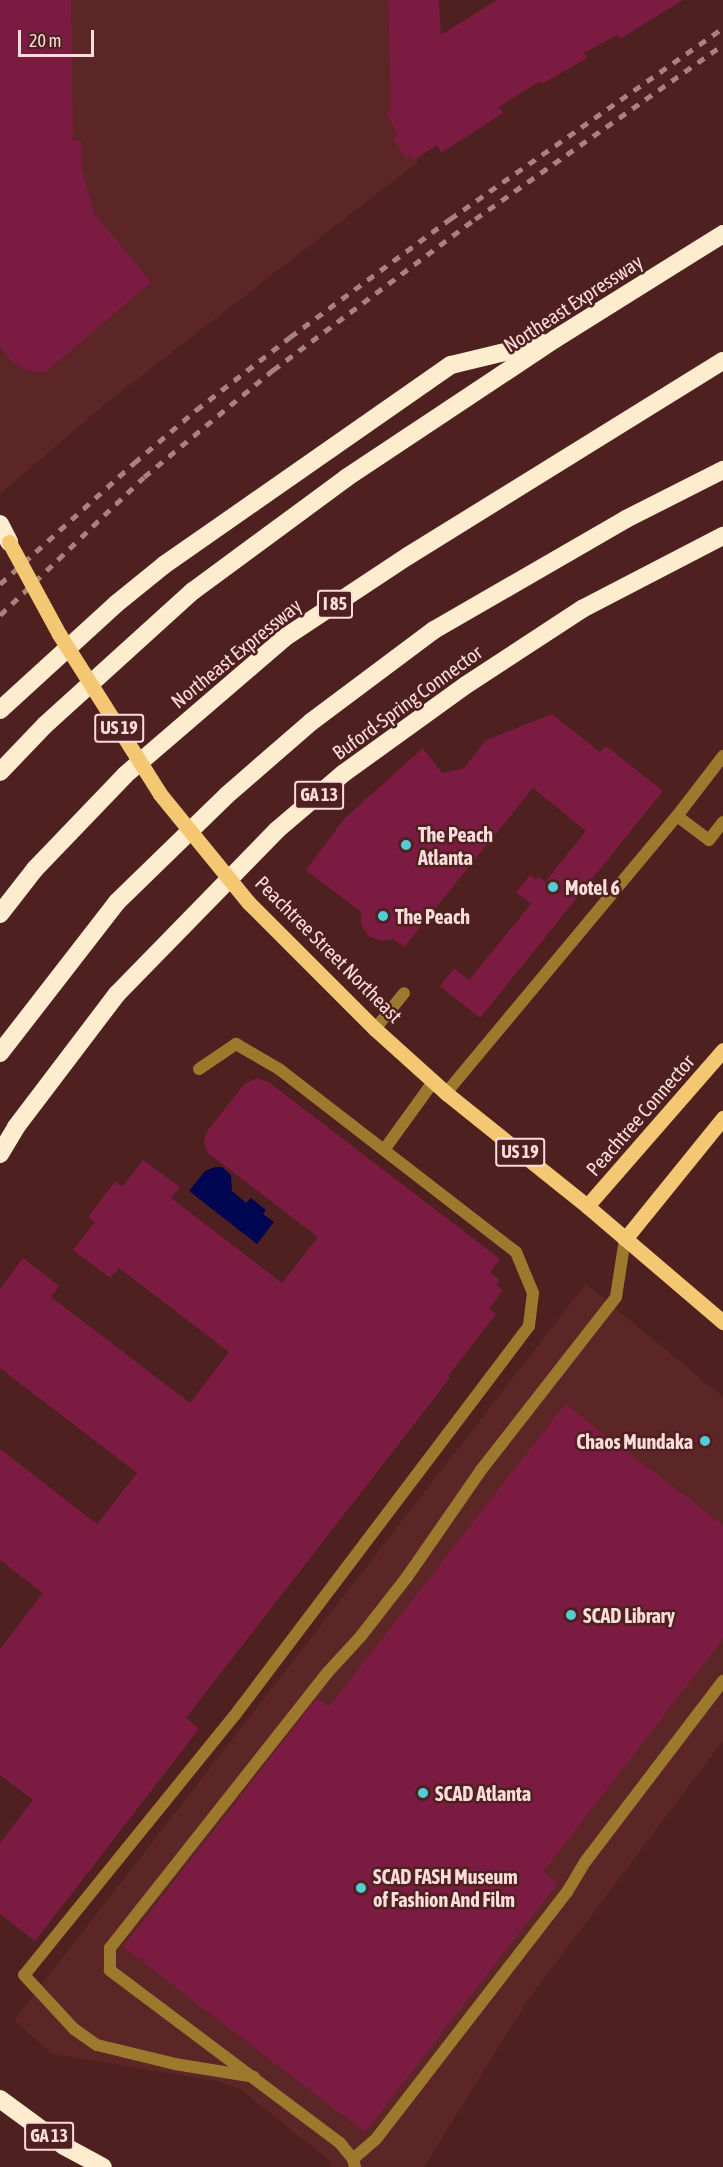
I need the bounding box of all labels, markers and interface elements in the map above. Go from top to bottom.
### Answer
scale bar [21,18,98,56]
text: 20 m [29,30,61,51]
street label: Northeast Expressway [499,249,647,357]
road number: I 85 [317,589,353,619]
street label: Northeast Expressway [166,593,306,713]
street label: Buford-Spring Connector [328,640,486,764]
road number: US 19 [94,713,144,743]
road number: GA 13 [294,780,344,810]
place label: The Peach Atlanta [418,822,493,869]
marker: The Peach Atlanta [399,838,413,852]
street label: Peachtree Street Northeast [251,871,407,1027]
place label: Motel 6 [565,875,620,899]
marker: Motel 6 [546,880,560,894]
place label: The Peach [395,904,470,928]
marker: The Peach [376,909,390,923]
street label: Peachtree Connector [581,1050,699,1180]
road number: US 19 [494,1137,546,1167]
place label: Chaos Mundaka [576,1429,693,1453]
marker: Chaos Mundaka [698,1434,712,1448]
place label: SCAD Library [583,1603,675,1627]
marker: SCAD Library [564,1608,578,1622]
place label: SCAD Atlanta [435,1781,531,1805]
marker: SCAD Atlanta [416,1786,430,1800]
place label: SCAD FASH Museum of Fashion And Film [373,1864,518,1911]
marker: SCAD FASH Museum of Fashion And Film [354,1881,368,1895]
road number: GA 13 [23,2121,74,2151]

